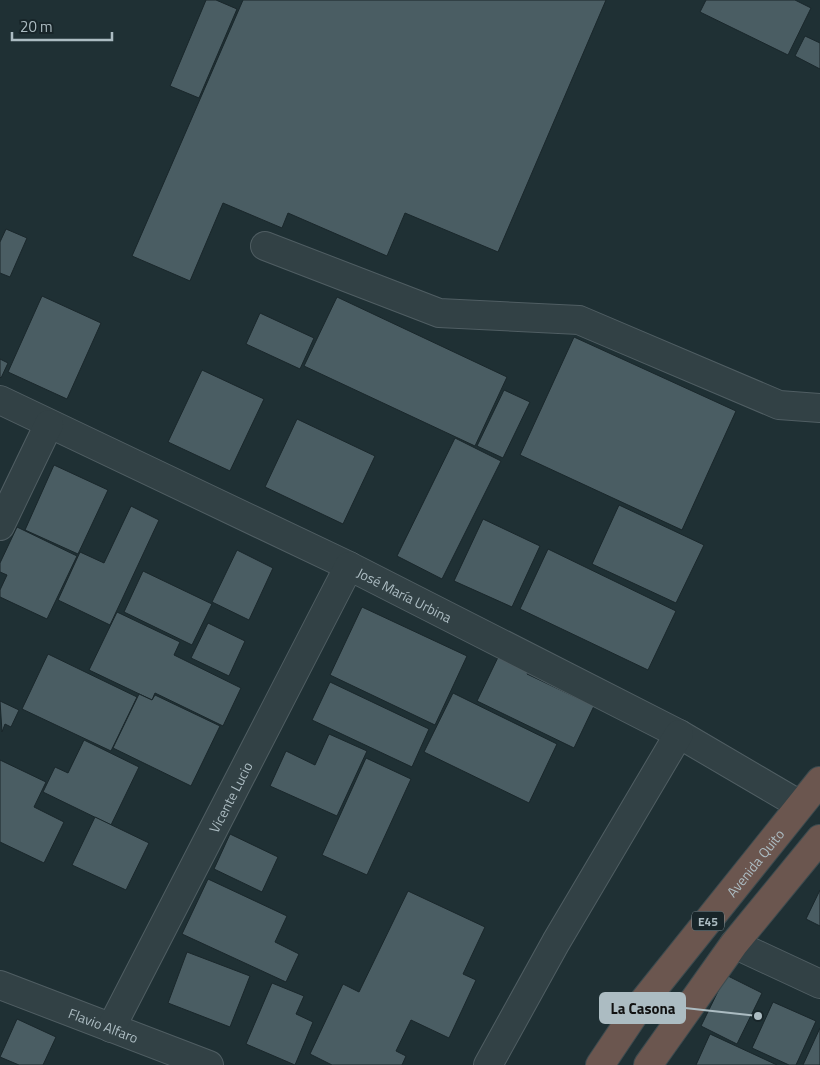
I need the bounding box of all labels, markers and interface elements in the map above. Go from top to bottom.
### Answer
scale bar [12,10,112,42]
text: 20 m [20,15,53,38]
street label: José María Urbina [354,561,456,627]
street label: Vicente Lucio [203,758,257,836]
street label: Avenida Quito [721,824,789,901]
road number: E45 [692,911,724,930]
callout: La Casona [600,993,685,1023]
text: La Casona [611,997,676,1020]
street label: Flavio Alfaro [66,1002,142,1048]

